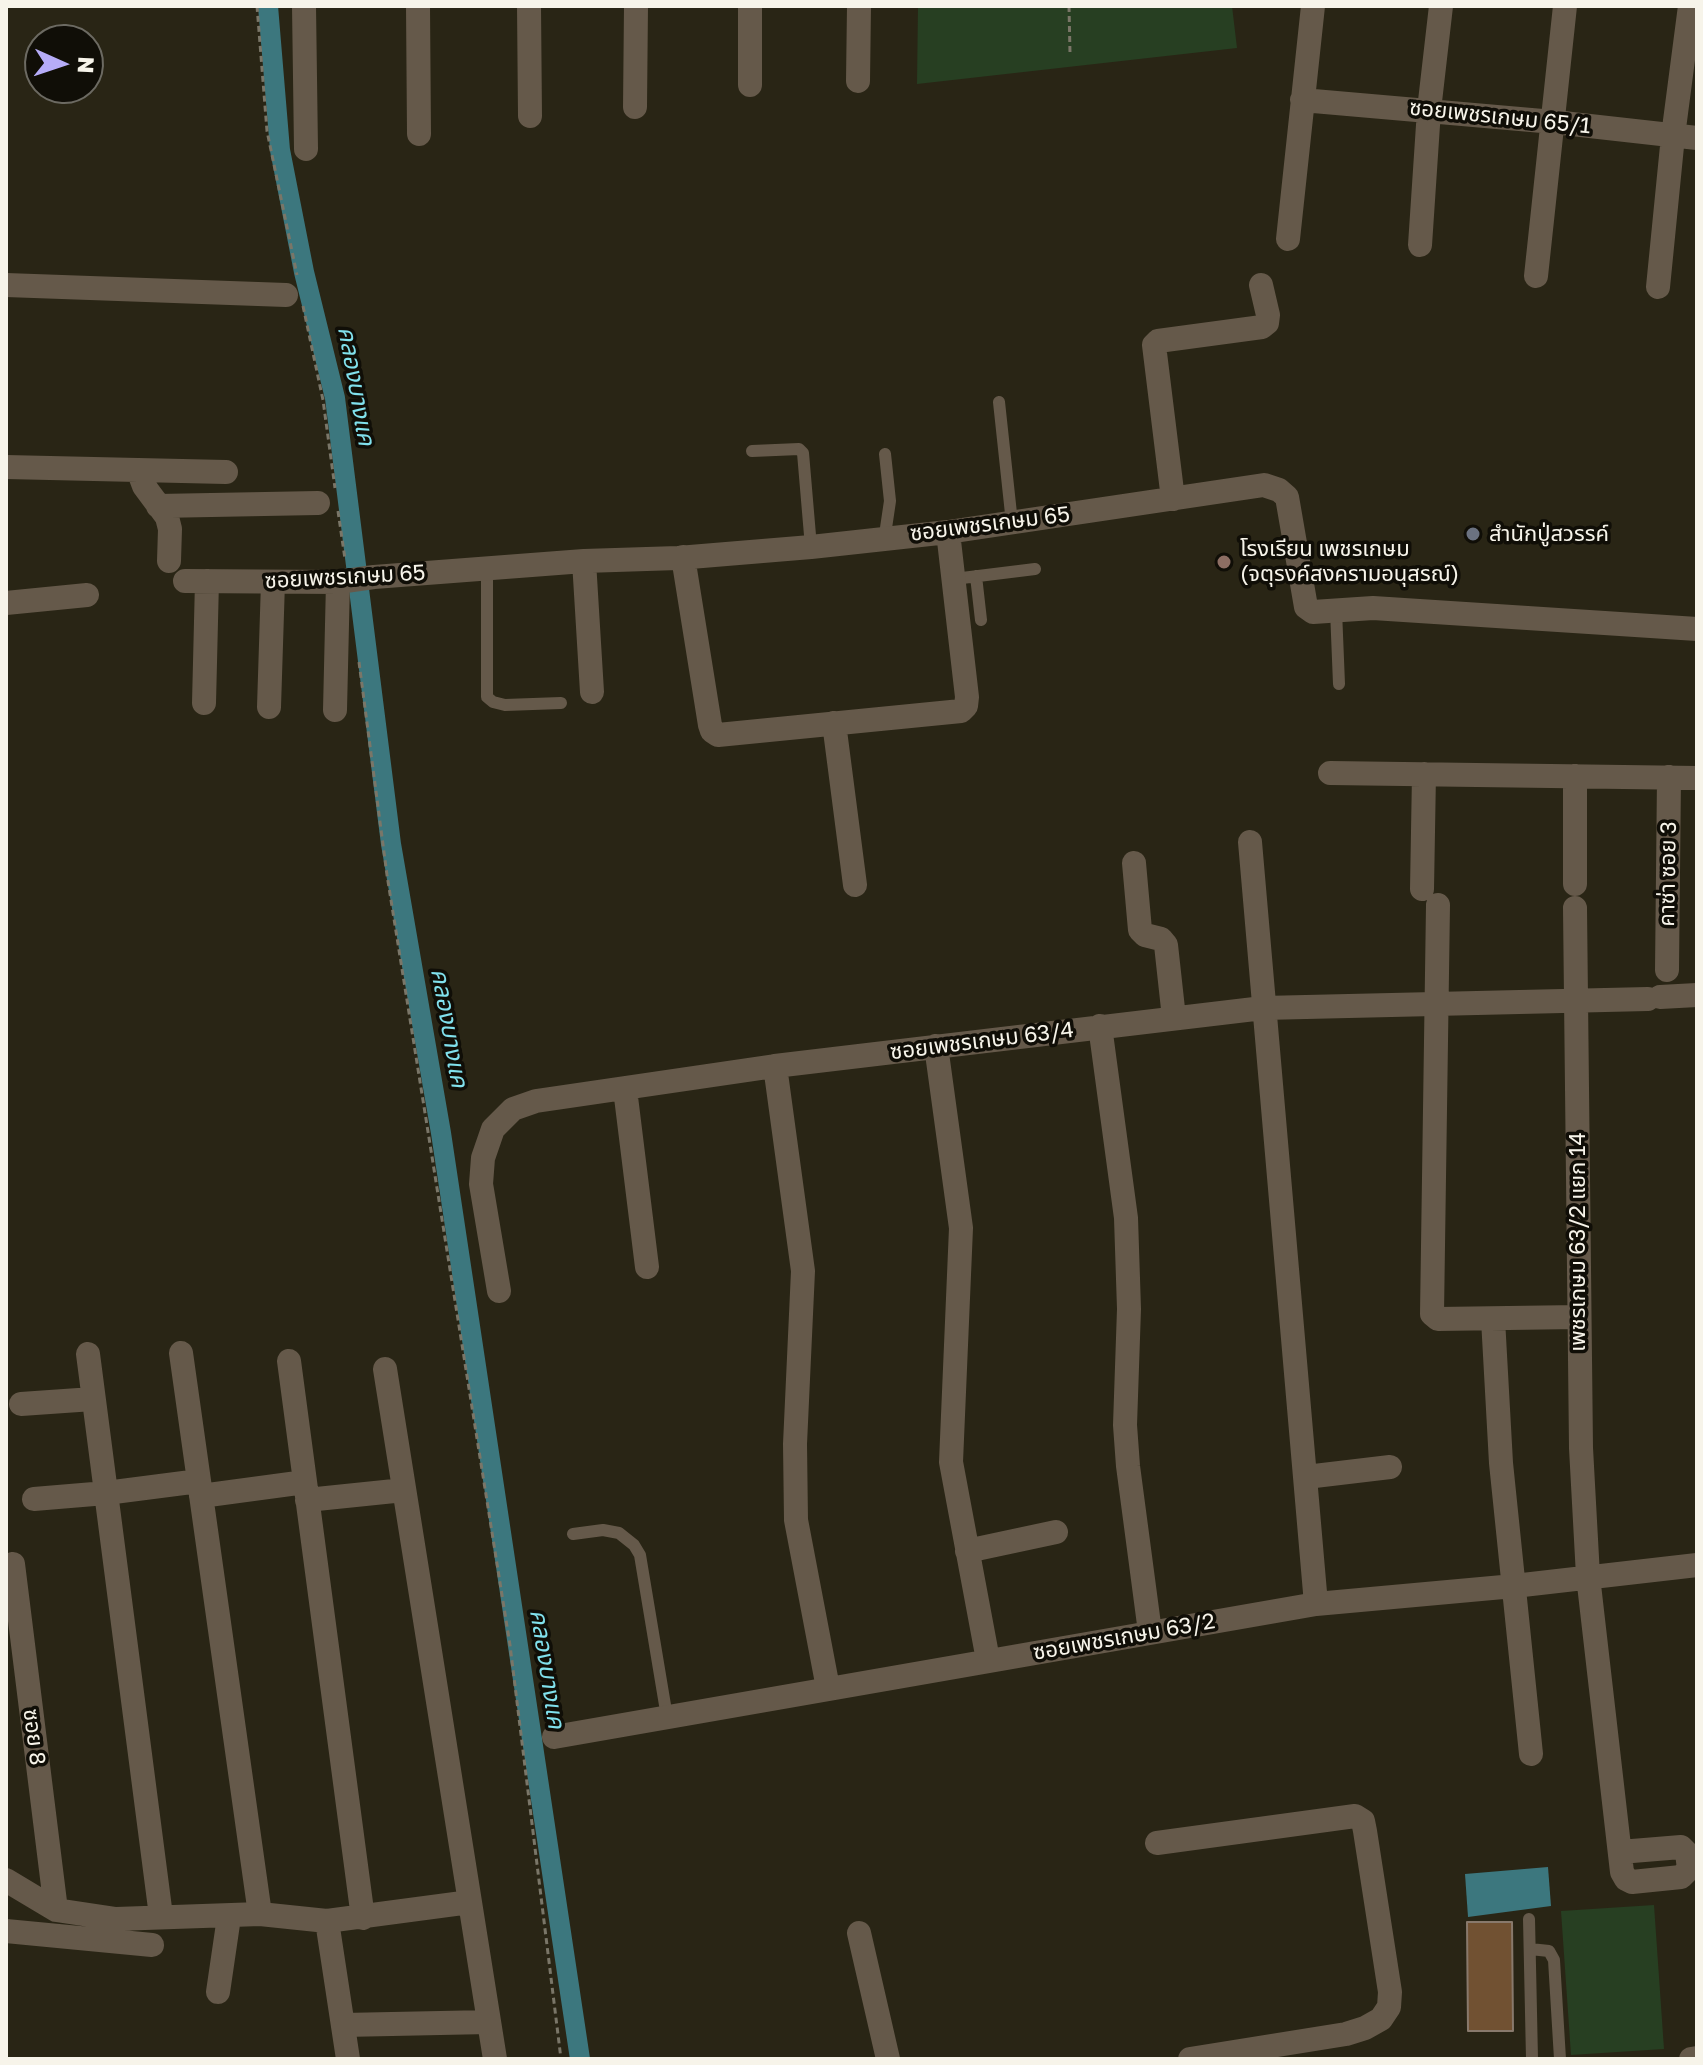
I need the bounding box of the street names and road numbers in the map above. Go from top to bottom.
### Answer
street label: ซอยเพชรเกษม 65/1 [1408,94,1592,140]
street label: ซอยเพชรเกษม 65 [909,501,1071,547]
street label: ซอยเพชรเกษม 65 [264,560,426,594]
street label: คาซ่า ซอย 3 [1654,821,1682,927]
street label: ซอยเพชรเกษม 63/4 [889,1017,1075,1065]
street label: เพชรเกษม 63/2 แยก 14 [1565,1132,1591,1352]
street label: ซอยเพชรเกษม 63/2 [1031,1608,1217,1666]
street label: ซอย 8 [17,1707,51,1767]

